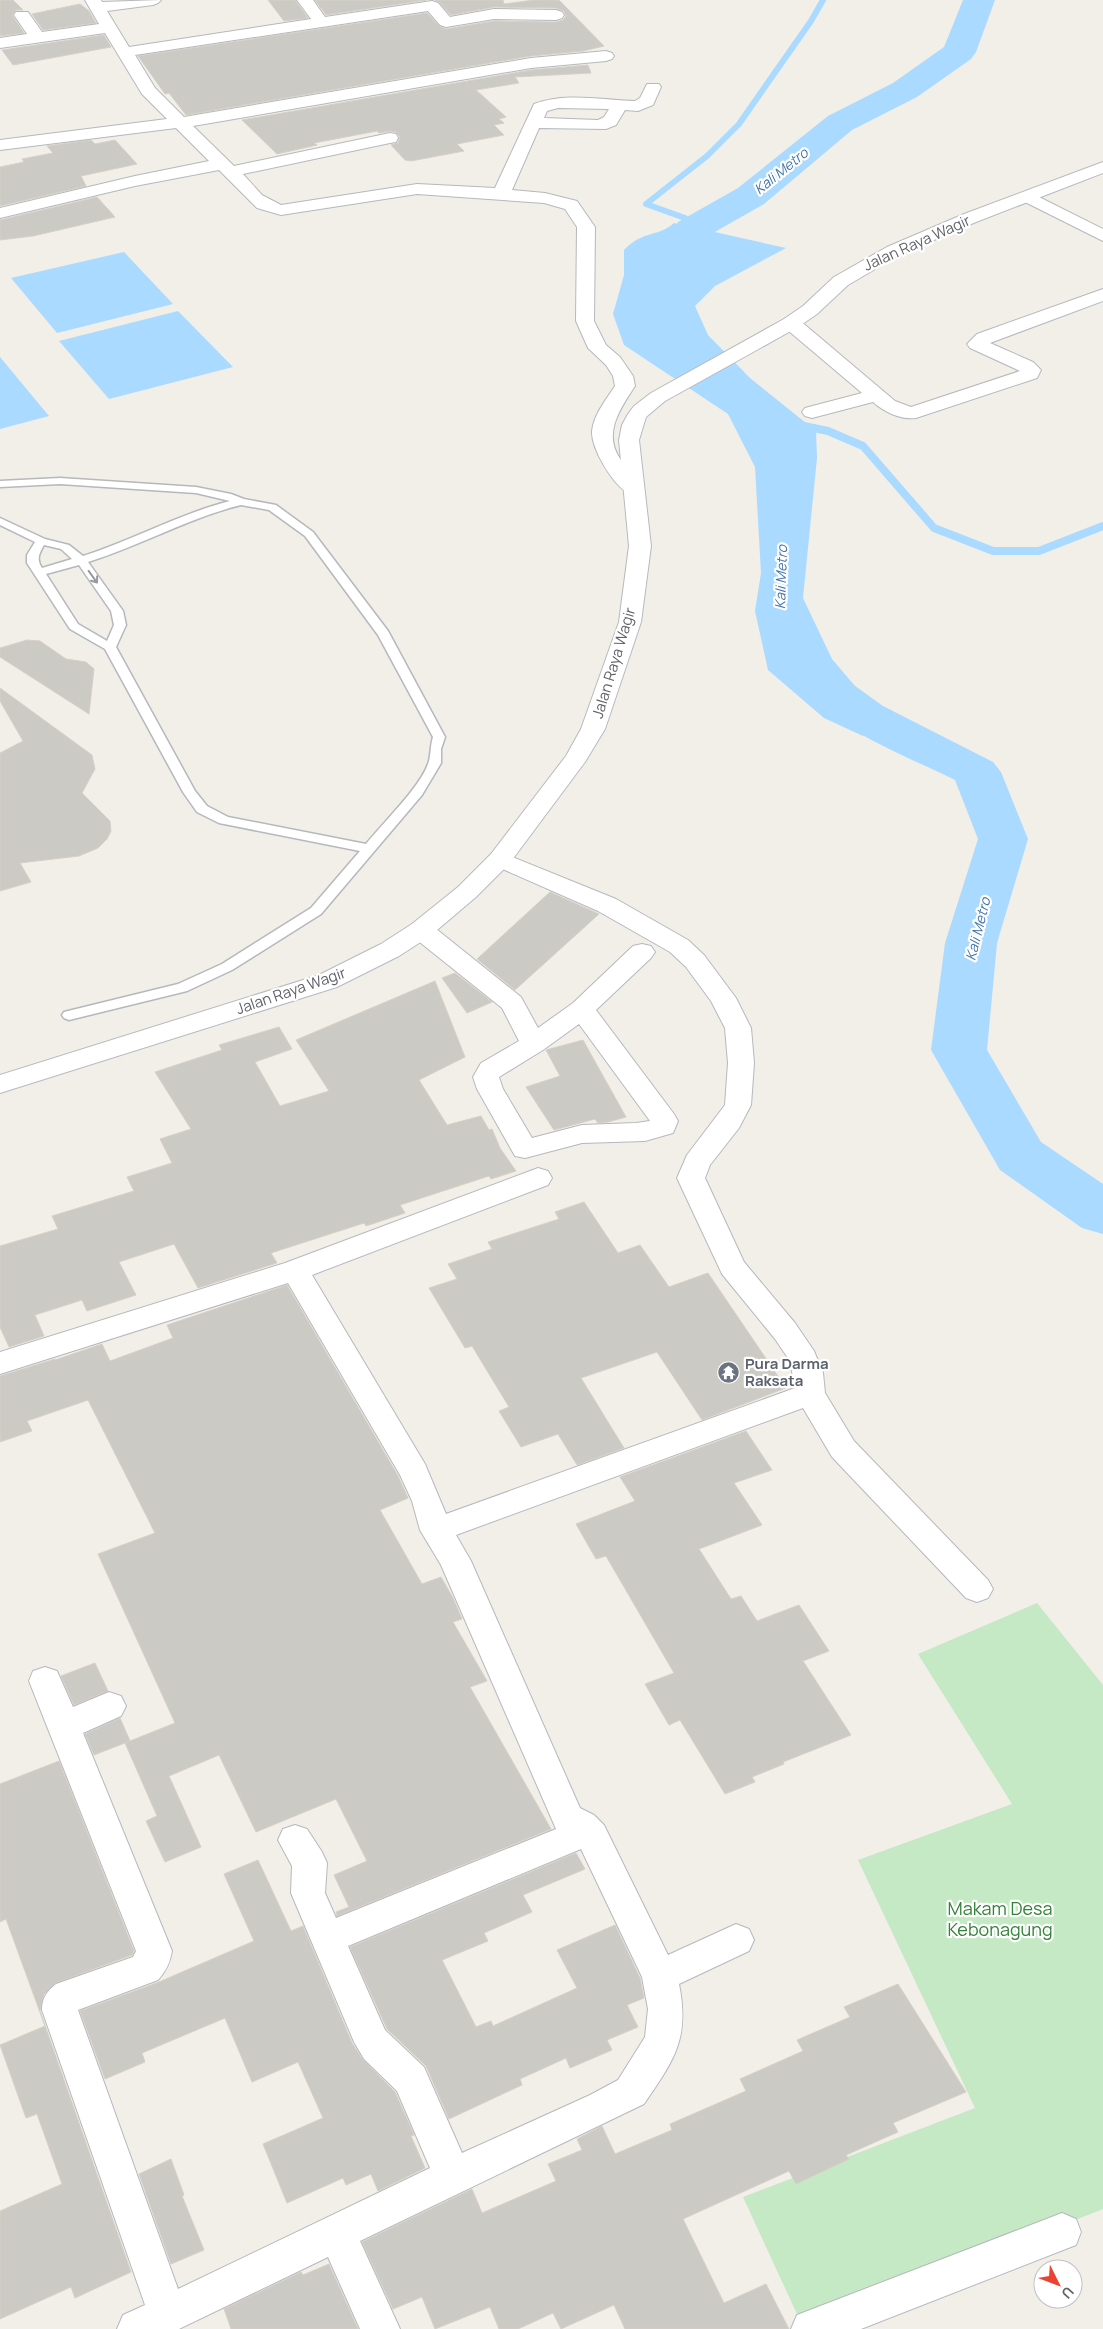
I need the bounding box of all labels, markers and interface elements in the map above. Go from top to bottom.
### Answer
water label: Kali Metro [750,143,812,198]
street label: Jalan Raya Wagir [860,209,974,275]
water label: Kali Metro [770,544,791,609]
one-way arrow [88,569,98,583]
street label: Jalan Raya Wagir [587,604,641,721]
water label: Kali Metro [961,895,995,962]
street label: Jalan Raya Wagir [233,962,349,1019]
place label: Pura Darma Raksata [745,1353,829,1391]
temple icon: Pura Darma Raksata [717,1361,741,1385]
park label: Makam Desa Kebonagung [947,1896,1053,1941]
north arrow [1033,2259,1083,2309]
text: U [1058,2283,1078,2303]

